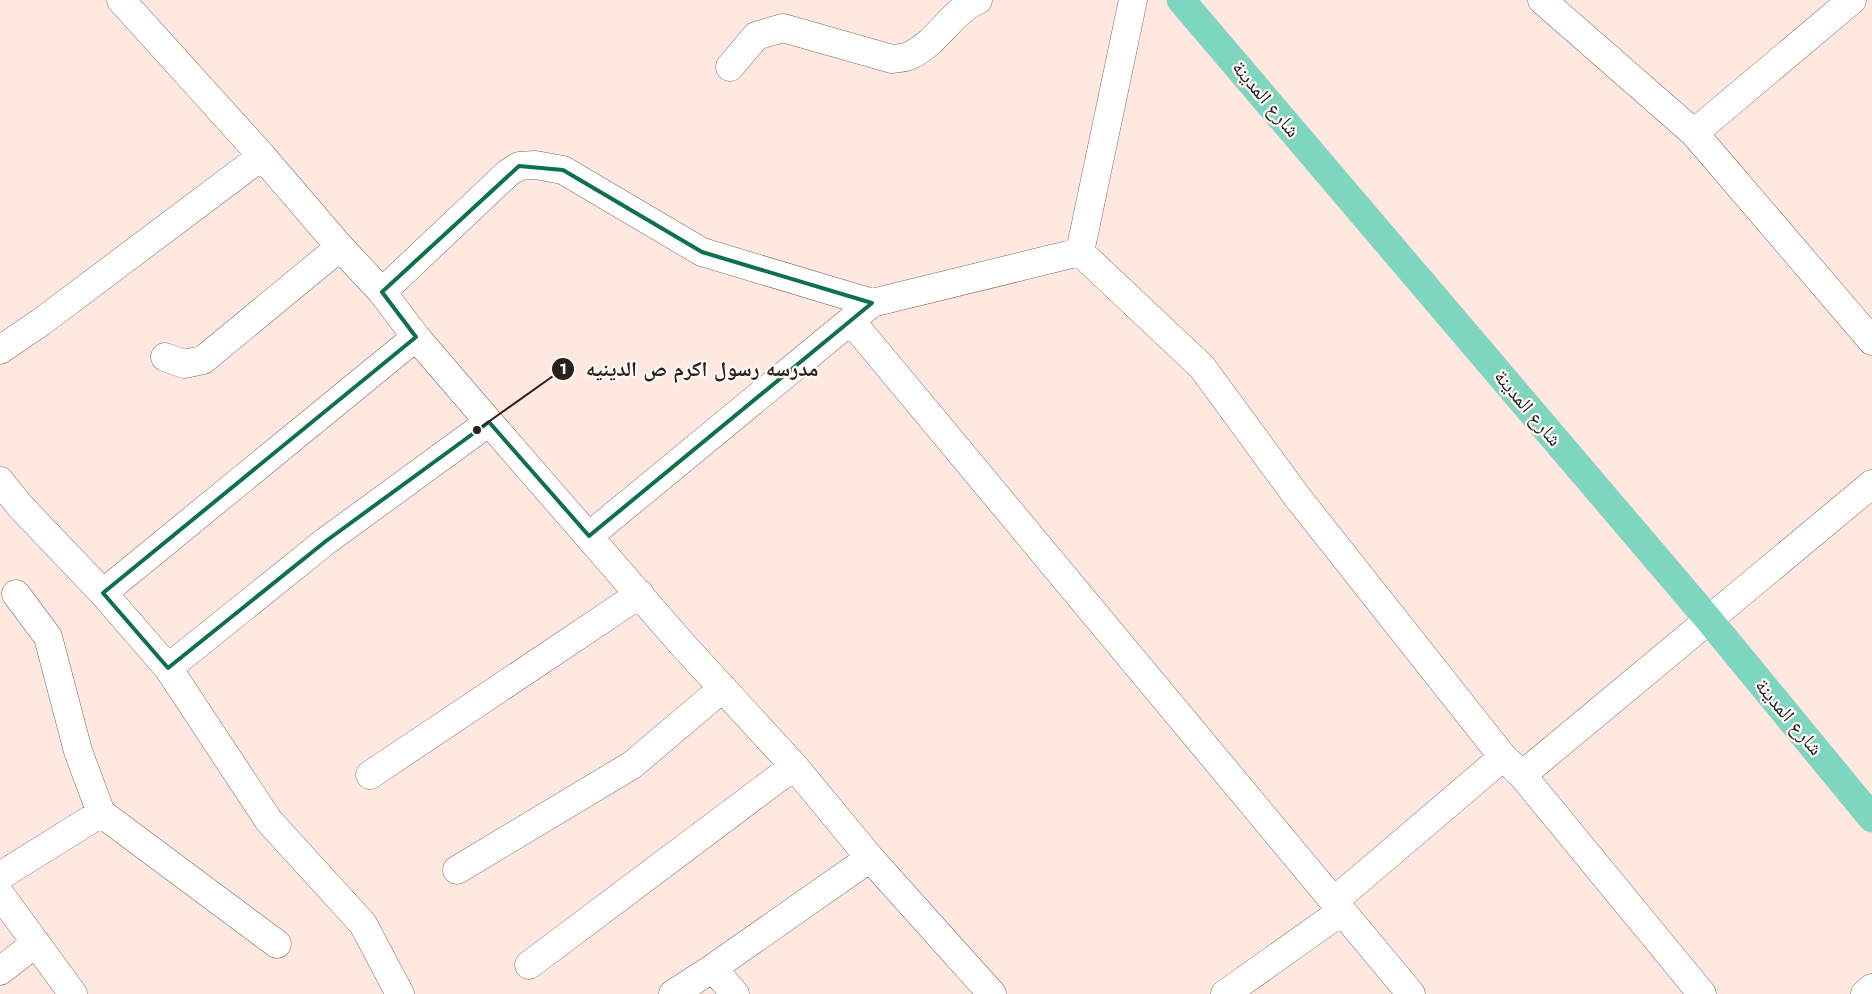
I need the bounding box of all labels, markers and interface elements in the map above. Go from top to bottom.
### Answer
street label: شارع المدينة [1225,54,1307,144]
callout: مدرسه رسول اکرم ص الدینیه [550,351,828,387]
text: مدرسه رسول اکرم ص الدینیه [586,354,818,384]
text: 1 [559,358,567,380]
street label: شارع المدينة [1487,363,1569,453]
street label: شارع المدينة [1748,672,1830,762]

